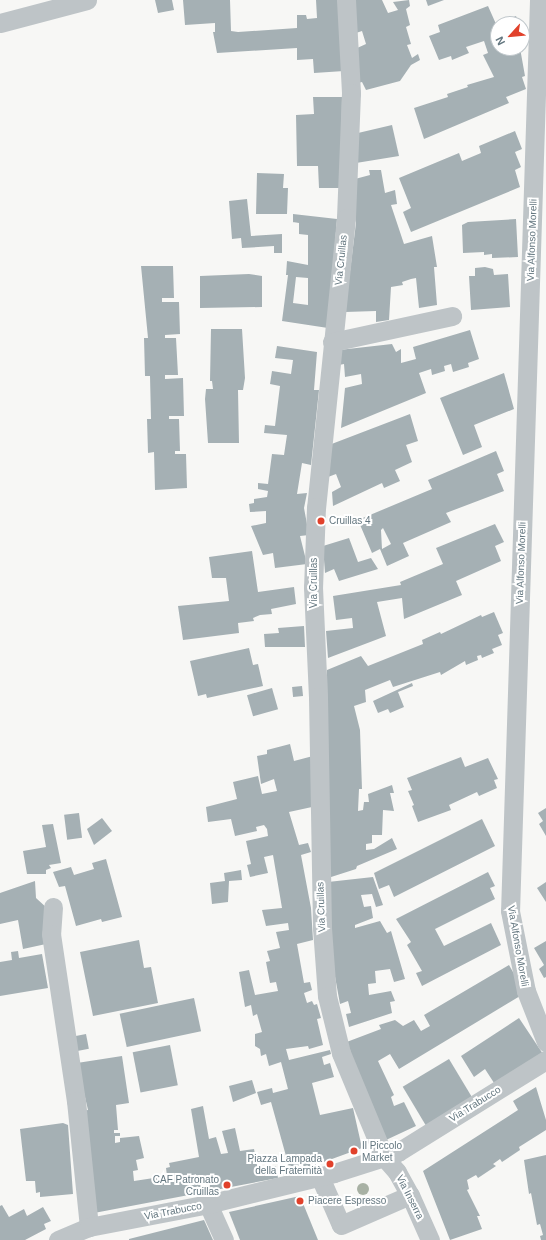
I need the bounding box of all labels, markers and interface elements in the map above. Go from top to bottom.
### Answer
north arrow [490,16,530,56]
text: N [493,35,507,47]
street label: Via Alfonso Morelli [525,198,539,282]
street label: Via Cruillas [332,234,350,286]
place label: Cruillas 4 [329,515,371,527]
marker: Cruillas 4 [316,516,326,526]
street label: Via Alfonso Morelli [514,521,528,605]
street label: Via Cruillas [308,558,320,608]
street label: Via Cruillas [314,882,328,932]
street label: Via Alfonso Morelli [505,904,531,988]
street label: Via Trabucco [447,1083,503,1125]
place label: Il Piccolo Market [362,1139,402,1162]
marker: Il Piccolo Market [349,1146,359,1156]
place label: Piazza Lampada della Fraternità [248,1152,322,1176]
marker: Piazza Lampada della Fraternità [325,1159,335,1169]
place label: CAF Patronato Cruillas [153,1173,219,1196]
street label: Via Inserra [394,1173,426,1221]
marker: CAF Patronato Cruillas [222,1180,232,1190]
place label: Piacere Espresso [308,1195,386,1207]
marker: Piacere Espresso [295,1196,305,1206]
street label: Via Trabucco [143,1200,203,1222]

